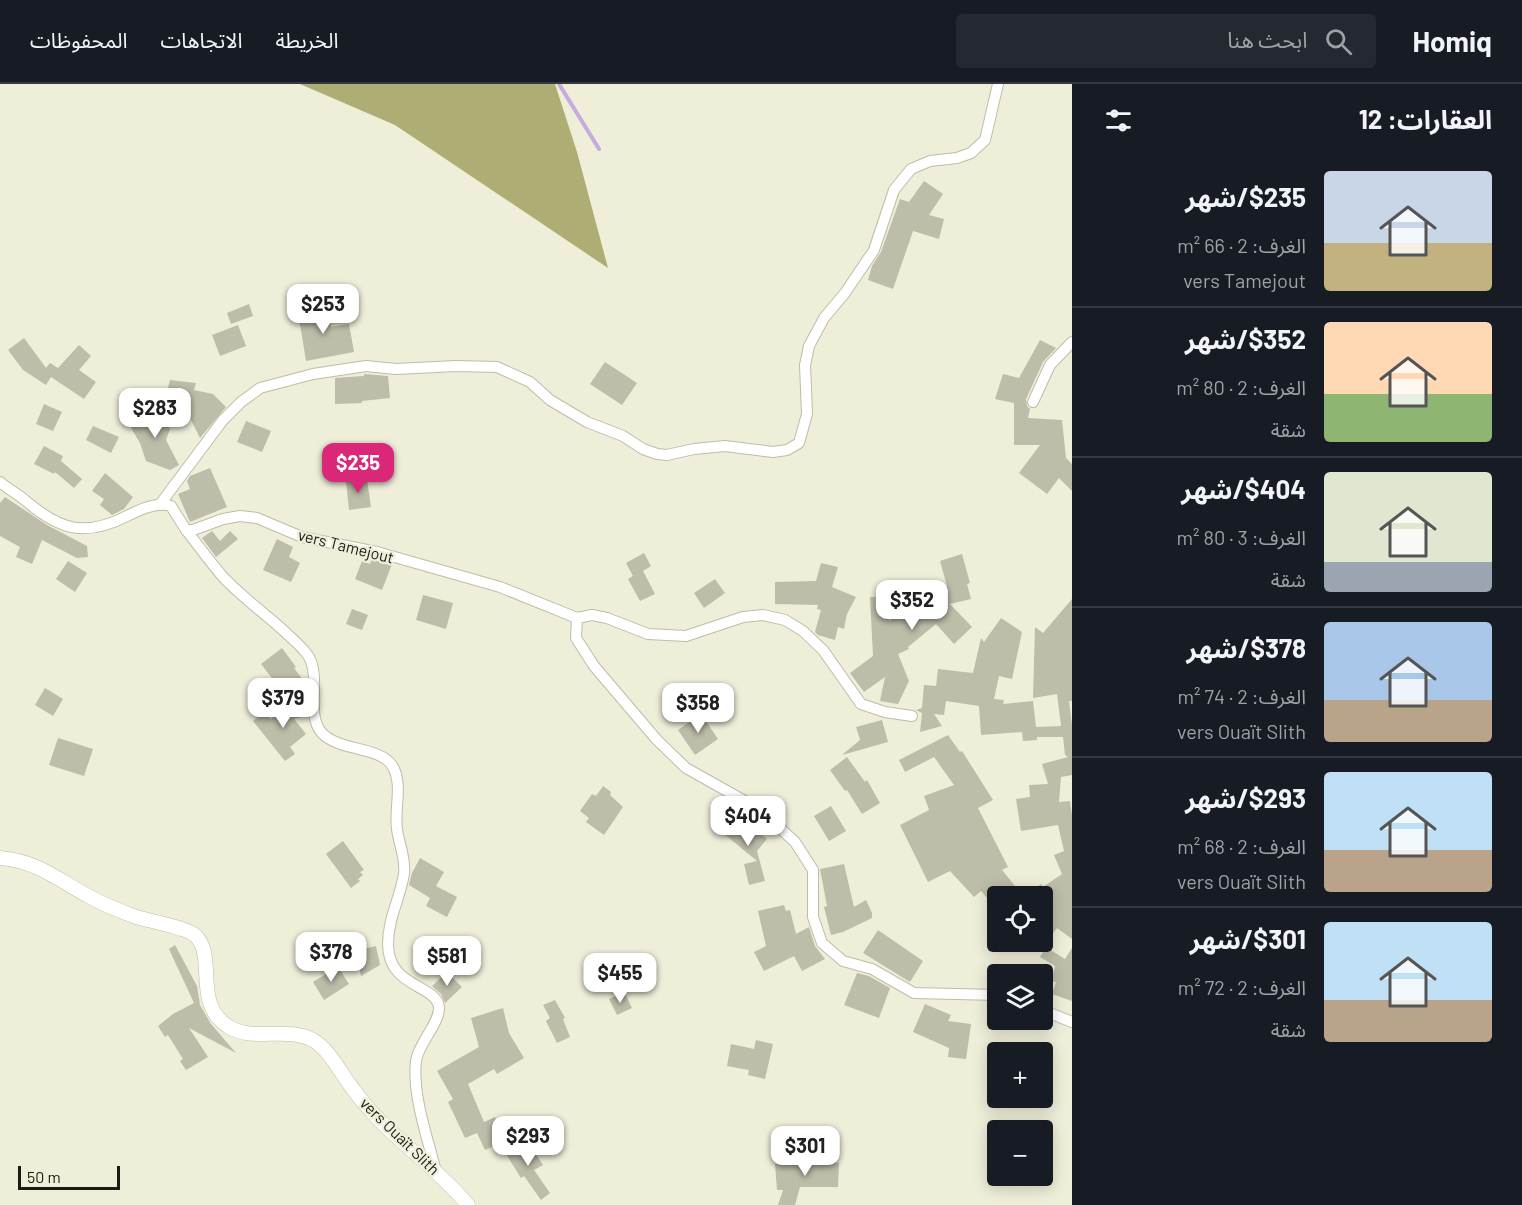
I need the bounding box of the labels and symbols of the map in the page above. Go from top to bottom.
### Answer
pin: $253 [287,284,359,335]
pin: $283 [119,388,191,439]
pin: $235 [322,443,394,494]
street label: vers Tamejout [296,524,396,567]
pin: $352 [876,580,948,631]
pin: $379 [247,678,319,729]
pin: $358 [662,683,734,734]
pin: $404 [712,796,784,847]
pin: $378 [295,932,367,983]
pin: $581 [411,936,483,987]
pin: $455 [584,953,656,1004]
street label: vers Ouaït Slith [357,1093,444,1178]
pin: $293 [492,1116,564,1167]
pin: $301 [769,1126,841,1177]
scale bar [18,1163,120,1190]

